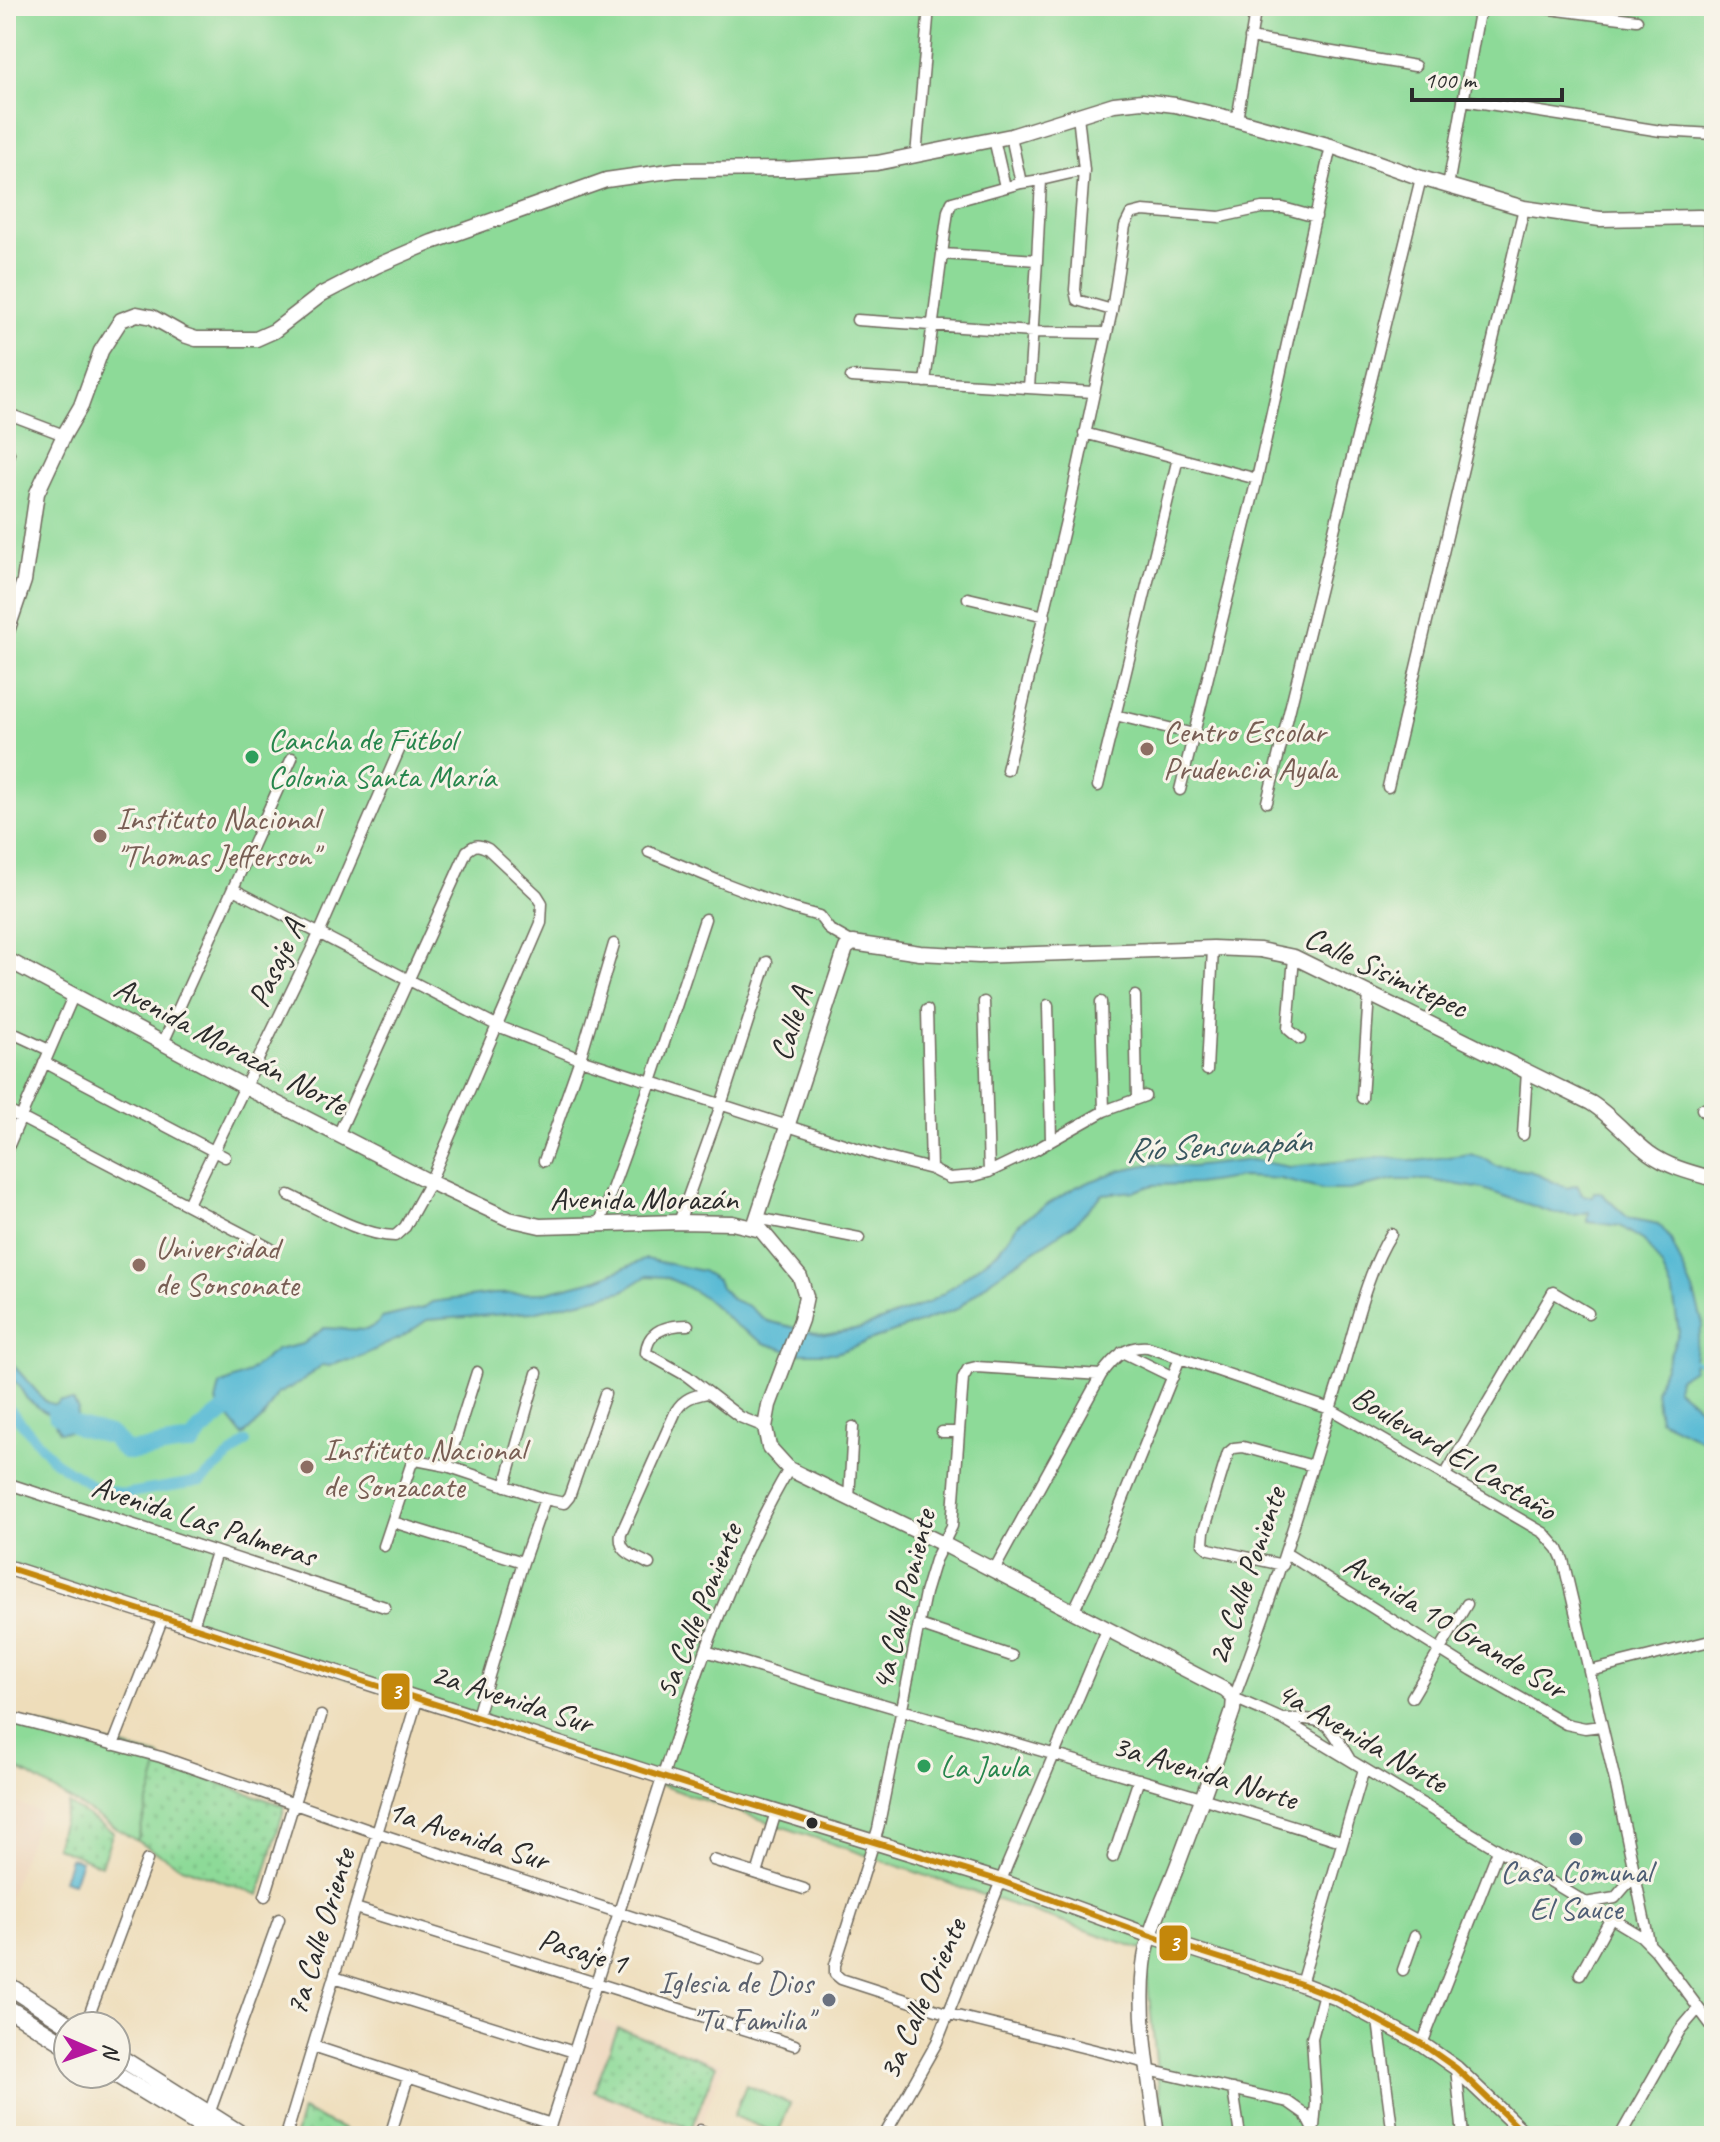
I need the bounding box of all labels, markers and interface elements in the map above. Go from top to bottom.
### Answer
scale bar [1412,52,1562,102]
text: 100 m [1424,65,1478,95]
place label: Centro Escolar Prudencia Ayala [1163,711,1339,789]
place label: Cancha de Fútbol Colonia Santa María [268,719,498,797]
marker: Centro Escolar Prudencia Ayala [1138,740,1156,758]
marker: Cancha de Fútbol Colonia Santa María [243,748,261,766]
place label: Instituto Nacional "Thomas Jefferson" [116,798,325,876]
marker: Instituto Nacional "Thomas Jefferson" [91,827,109,845]
street label: Pasaje A [238,911,315,1013]
street label: Calle Sisimitepec [1298,916,1476,1028]
street label: Avenida Morazán Norte [107,967,357,1126]
street label: Calle A [760,981,823,1066]
water label: Río Sensunapán [1124,1119,1314,1171]
street label: Avenida Morazán [550,1178,740,1219]
place label: Universidad de Sonsonate [155,1227,301,1305]
marker: Universidad de Sonsonate [130,1256,148,1274]
street label: Boulevard El Castaño [1344,1376,1565,1531]
place label: Instituto Nacional de Sonzacate [323,1429,531,1507]
marker: Instituto Nacional de Sonzacate [298,1458,316,1476]
street label: Avenida Las Palmeras [87,1466,323,1577]
street label: 2a Calle Poniente [1197,1479,1296,1670]
street label: 4a Calle Poniente [861,1503,946,1695]
street label: 5a Calle Poniente [644,1515,753,1704]
street label: Avenida 10 Grande Sur [1336,1543,1577,1710]
street label: 2a Avenida Sur [426,1653,601,1744]
line badge: 3 [380,1672,411,1711]
street label: 4a Avenida Norte [1269,1672,1457,1804]
text: 3 [391,1678,403,1706]
street label: 3a Avenida Norte [1108,1725,1305,1820]
place label: La Jaula [940,1746,1031,1787]
marker: La Jaula [915,1757,933,1775]
street label: 1a Avenida Sur [382,1790,557,1881]
unlabelled marker [804,1815,820,1831]
marker: Casa Comunal El Sauce [1567,1830,1585,1848]
street label: 7a Calle Oriente [275,1841,366,2020]
place label: Casa Comunal El Sauce [1500,1851,1657,1929]
street label: 3a Calle Oriente [868,1910,977,2086]
street label: Pasaje 1 [534,1918,634,1984]
line badge: 3 [1158,1924,1189,1962]
text: 3 [1169,1930,1181,1958]
place label: Iglesia de Dios "Tu Familia" [658,1962,819,2040]
marker: Iglesia de Dios "Tu Familia" [820,1991,838,2009]
north arrow [52,2010,132,2090]
text: N [97,2043,125,2061]

